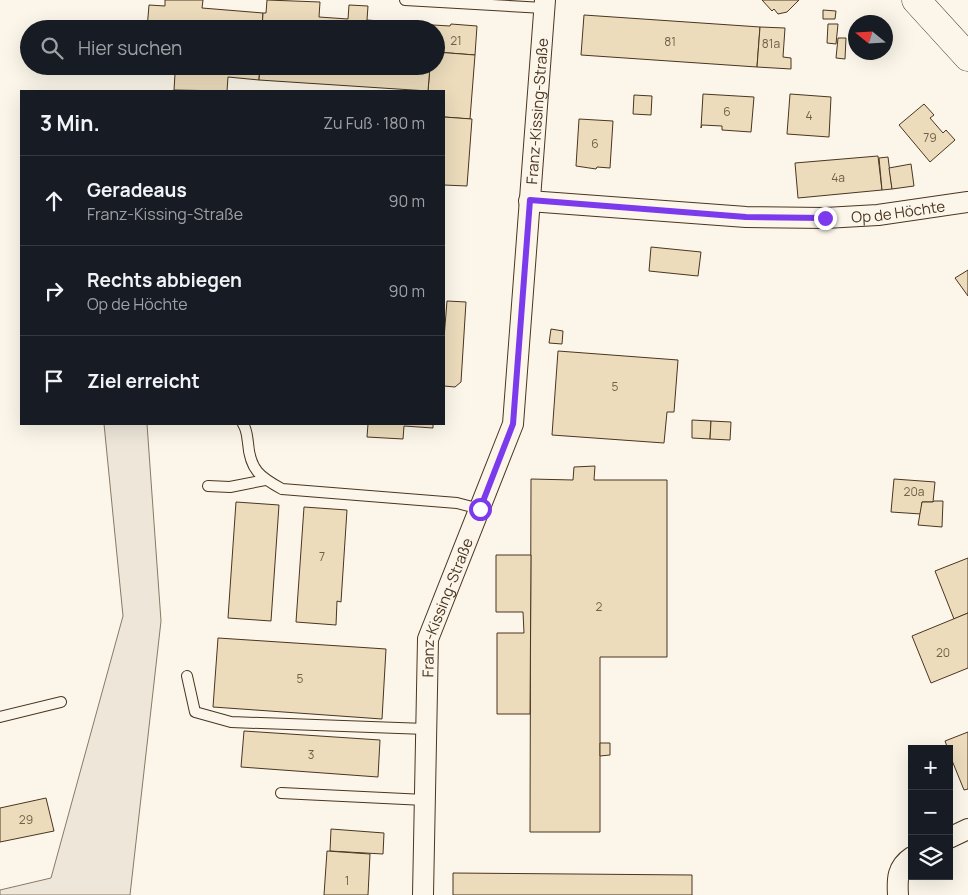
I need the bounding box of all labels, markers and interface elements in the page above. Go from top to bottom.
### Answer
north arrow [848,15,893,60]
search box [20,20,445,75]
house number: 21 [450,32,462,49]
house number: 81 [664,33,676,50]
icon: search [38,34,66,62]
text: Hier suchen [78,35,182,61]
house number: 81a [762,35,780,52]
street label: Franz-Kissing-Straße [521,37,553,185]
house number: 6 [723,103,731,120]
house number: 4 [805,107,813,124]
text: 3 Min. [40,109,100,137]
text: Zu Fuß · 180 m [323,112,425,134]
house number: 79 [923,129,937,146]
house number: 6 [591,135,599,152]
house number: 4a [831,169,845,186]
text: Geradeaus [87,177,187,203]
icon: ahead [40,187,68,215]
text: 90 m [389,190,425,212]
street label: Op de Höchte [851,195,947,227]
text: Franz-Kissing-Straße [87,203,243,225]
route end [814,207,837,230]
text: Rechts abbiegen [87,267,242,293]
icon: right [40,277,68,305]
text: 90 m [389,280,425,302]
text: Op de Höchte [87,293,188,315]
icon: arrive [40,367,68,395]
text: Ziel erreicht [87,368,200,394]
house number: 5 [612,378,619,395]
house number: 20a [904,483,924,500]
route start [469,498,492,521]
street label: Franz-Kissing-Straße [417,534,478,677]
house number: 7 [319,548,325,565]
house number: 2 [596,598,603,615]
house number: 20 [936,644,950,661]
house number: 5 [297,670,304,687]
map controls [908,745,953,880]
button: + [908,745,953,790]
house number: 3 [308,746,314,763]
button: − [908,790,953,835]
house number: 29 [19,811,33,828]
button: layers [908,835,953,880]
house number: 1 [345,872,349,889]

